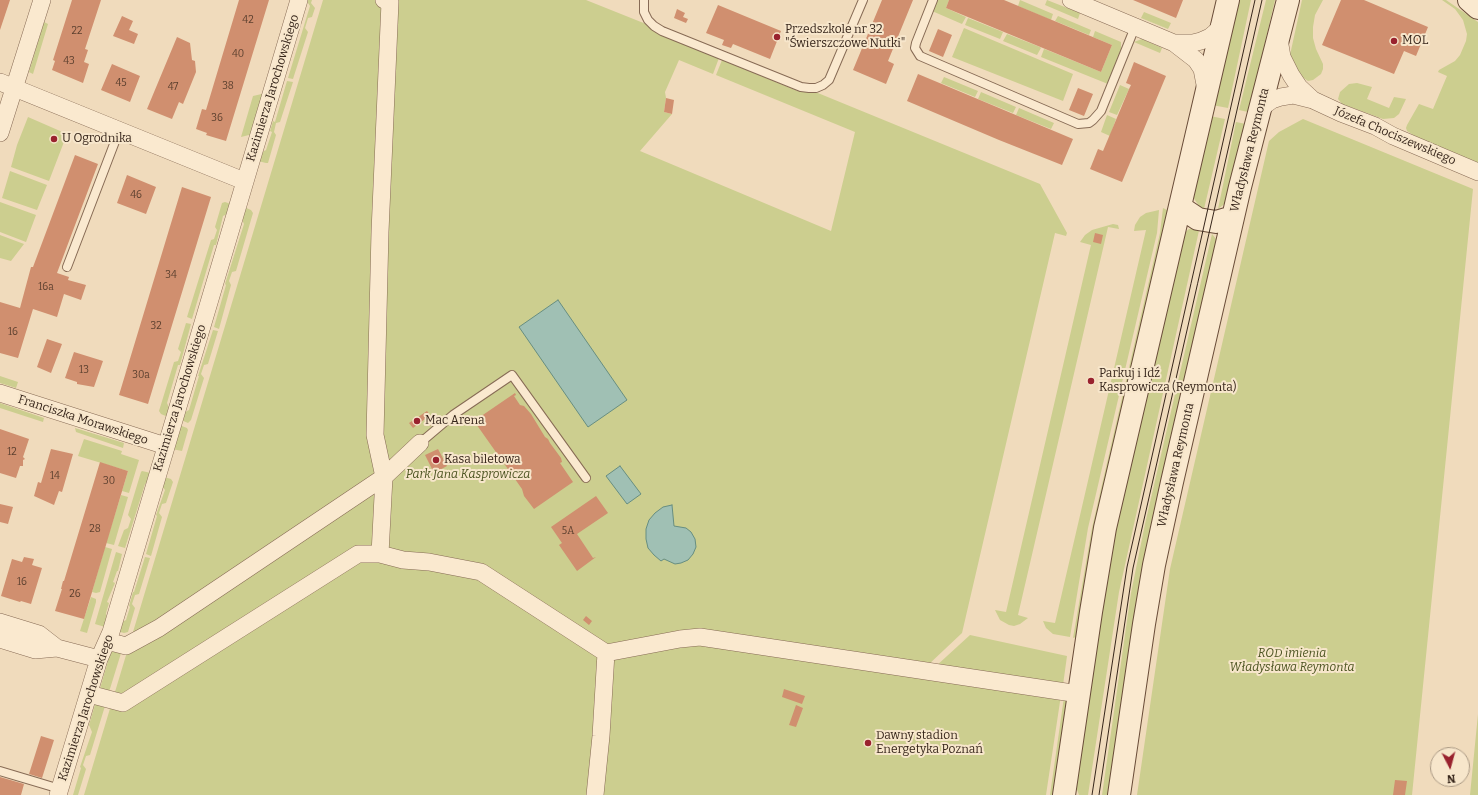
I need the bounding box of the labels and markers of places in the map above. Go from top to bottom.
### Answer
place label: Przedszkole nr 32 "Świerszczowe Nutki" [785,23,905,51]
marker: Przedszkole nr 32 "Świerszczowe Nutki" [772,32,782,42]
place label: MOL [1402,34,1428,48]
marker: MOL [1389,36,1399,46]
place label: U Ogrodnika [62,132,132,146]
marker: U Ogrodnika [49,134,59,144]
place label: Parkuj i Idź Kasprowicza (Reymonta) [1099,367,1236,395]
marker: Parkuj i Idź Kasprowicza (Reymonta) [1086,376,1096,386]
place label: Mac Arena [425,414,485,428]
marker: Mac Arena [412,416,422,426]
place label: Kasa biletowa [444,453,521,467]
marker: Kasa biletowa [431,455,441,465]
place label: Dawny stadion Energetyka Poznań [876,729,983,757]
marker: Dawny stadion Energetyka Poznań [863,738,873,748]

